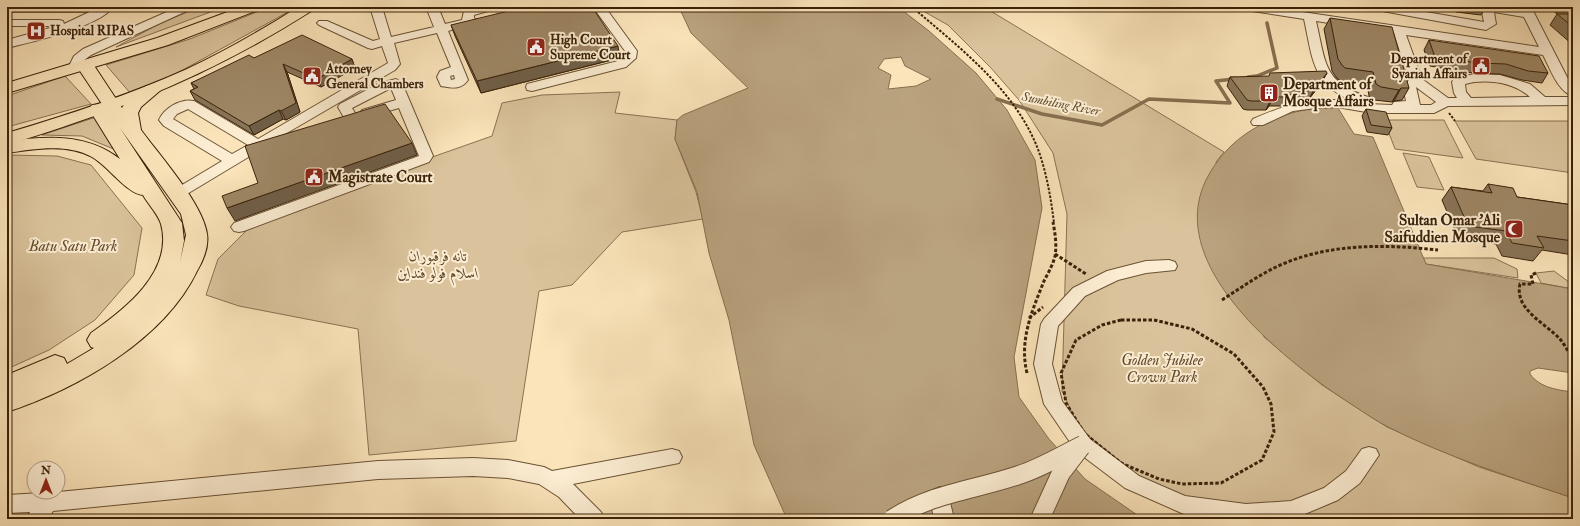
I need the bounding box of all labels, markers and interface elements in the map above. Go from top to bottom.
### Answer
hospital icon: Hospital RIPAS [25,20,47,42]
place label: Hospital RIPAS [50,23,134,40]
place label: High Court Supreme Court [550,32,631,64]
public building icon: High Court Supreme Court [525,36,547,58]
place label: Department of Syariah Affairs [1390,51,1470,83]
public building icon: Department of Syariah Affairs [1470,55,1492,77]
place label: Attorney General Chambers [325,61,424,92]
public building icon: Attorney General Chambers [301,65,323,87]
place label: Department of Mosque Affairs [1282,75,1374,112]
building icon: Department of Mosque Affairs [1258,82,1280,104]
water label: Sumbiling River [1020,88,1103,120]
public building icon: Magistrate Court [303,166,325,188]
place label: Magistrate Court [327,168,433,188]
place label: Sultan Omar 'Ali Saifuddien Mosque [1385,211,1501,248]
mosque icon: Sultan Omar 'Ali Saifuddien Mosque [1503,218,1525,240]
park label: Batu Satu Park [28,237,117,256]
park label: تانه فرقبوران اسلام فولو فنداين [397,247,479,286]
park label: Golden Jubilee Crown Park [1121,351,1204,387]
north arrow [26,460,66,500]
text: N [40,464,52,477]

